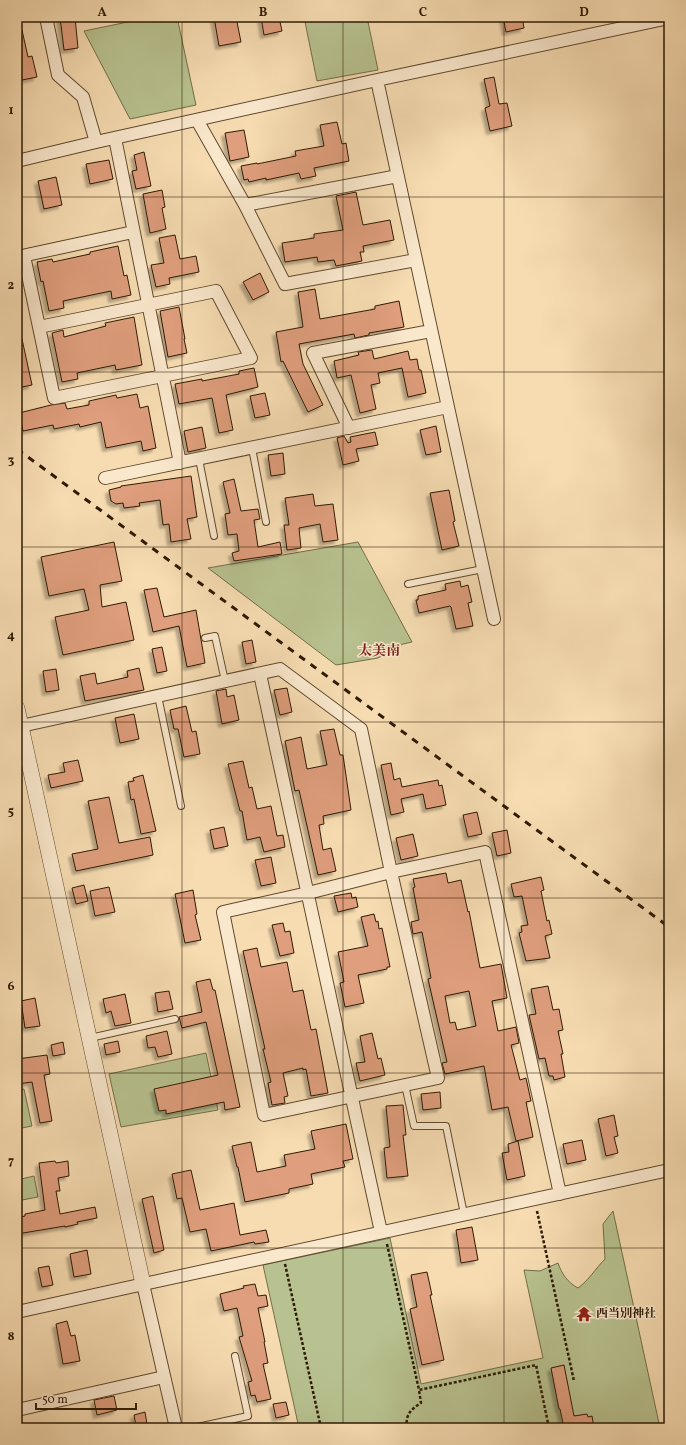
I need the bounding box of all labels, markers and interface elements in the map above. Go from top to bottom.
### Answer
text: A [97,4,107,22]
text: B [259,4,268,22]
text: C [419,4,427,22]
text: D [579,4,589,22]
text: 1 [8,102,14,120]
text: 2 [8,277,15,295]
text: 3 [8,452,15,470]
text: 4 [7,627,15,645]
district label: 太美南 [358,642,400,661]
text: 5 [8,803,14,821]
text: 6 [7,978,15,996]
text: 7 [8,1153,14,1171]
temple icon: 西当別神社 [575,1305,593,1323]
place label: 西当別神社 [596,1306,656,1322]
text: 8 [7,1328,15,1346]
scale bar [36,1385,136,1411]
text: 50 m [42,1392,68,1408]

